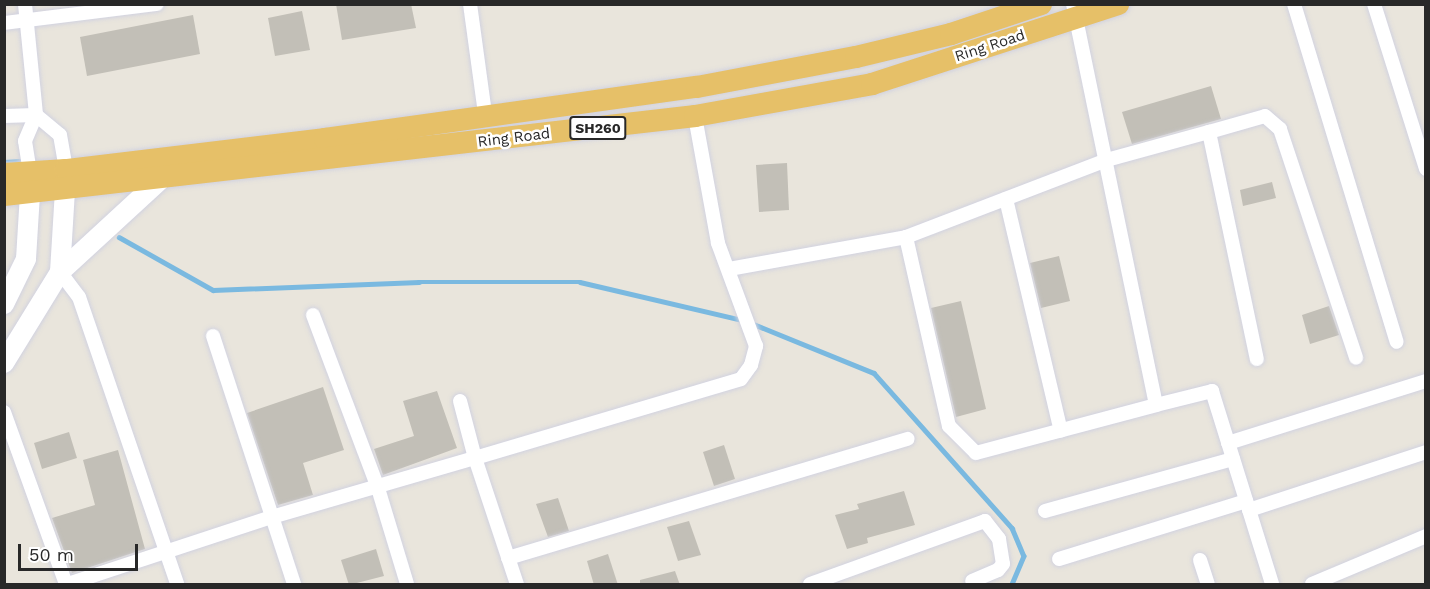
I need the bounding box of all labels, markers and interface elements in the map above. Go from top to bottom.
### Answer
street label: Ring Road [953,26,1027,66]
road number: SH260 [568,117,628,139]
street label: Ring Road [477,125,551,151]
scale bar [21,532,141,570]
text: 50 m [29,544,74,565]

